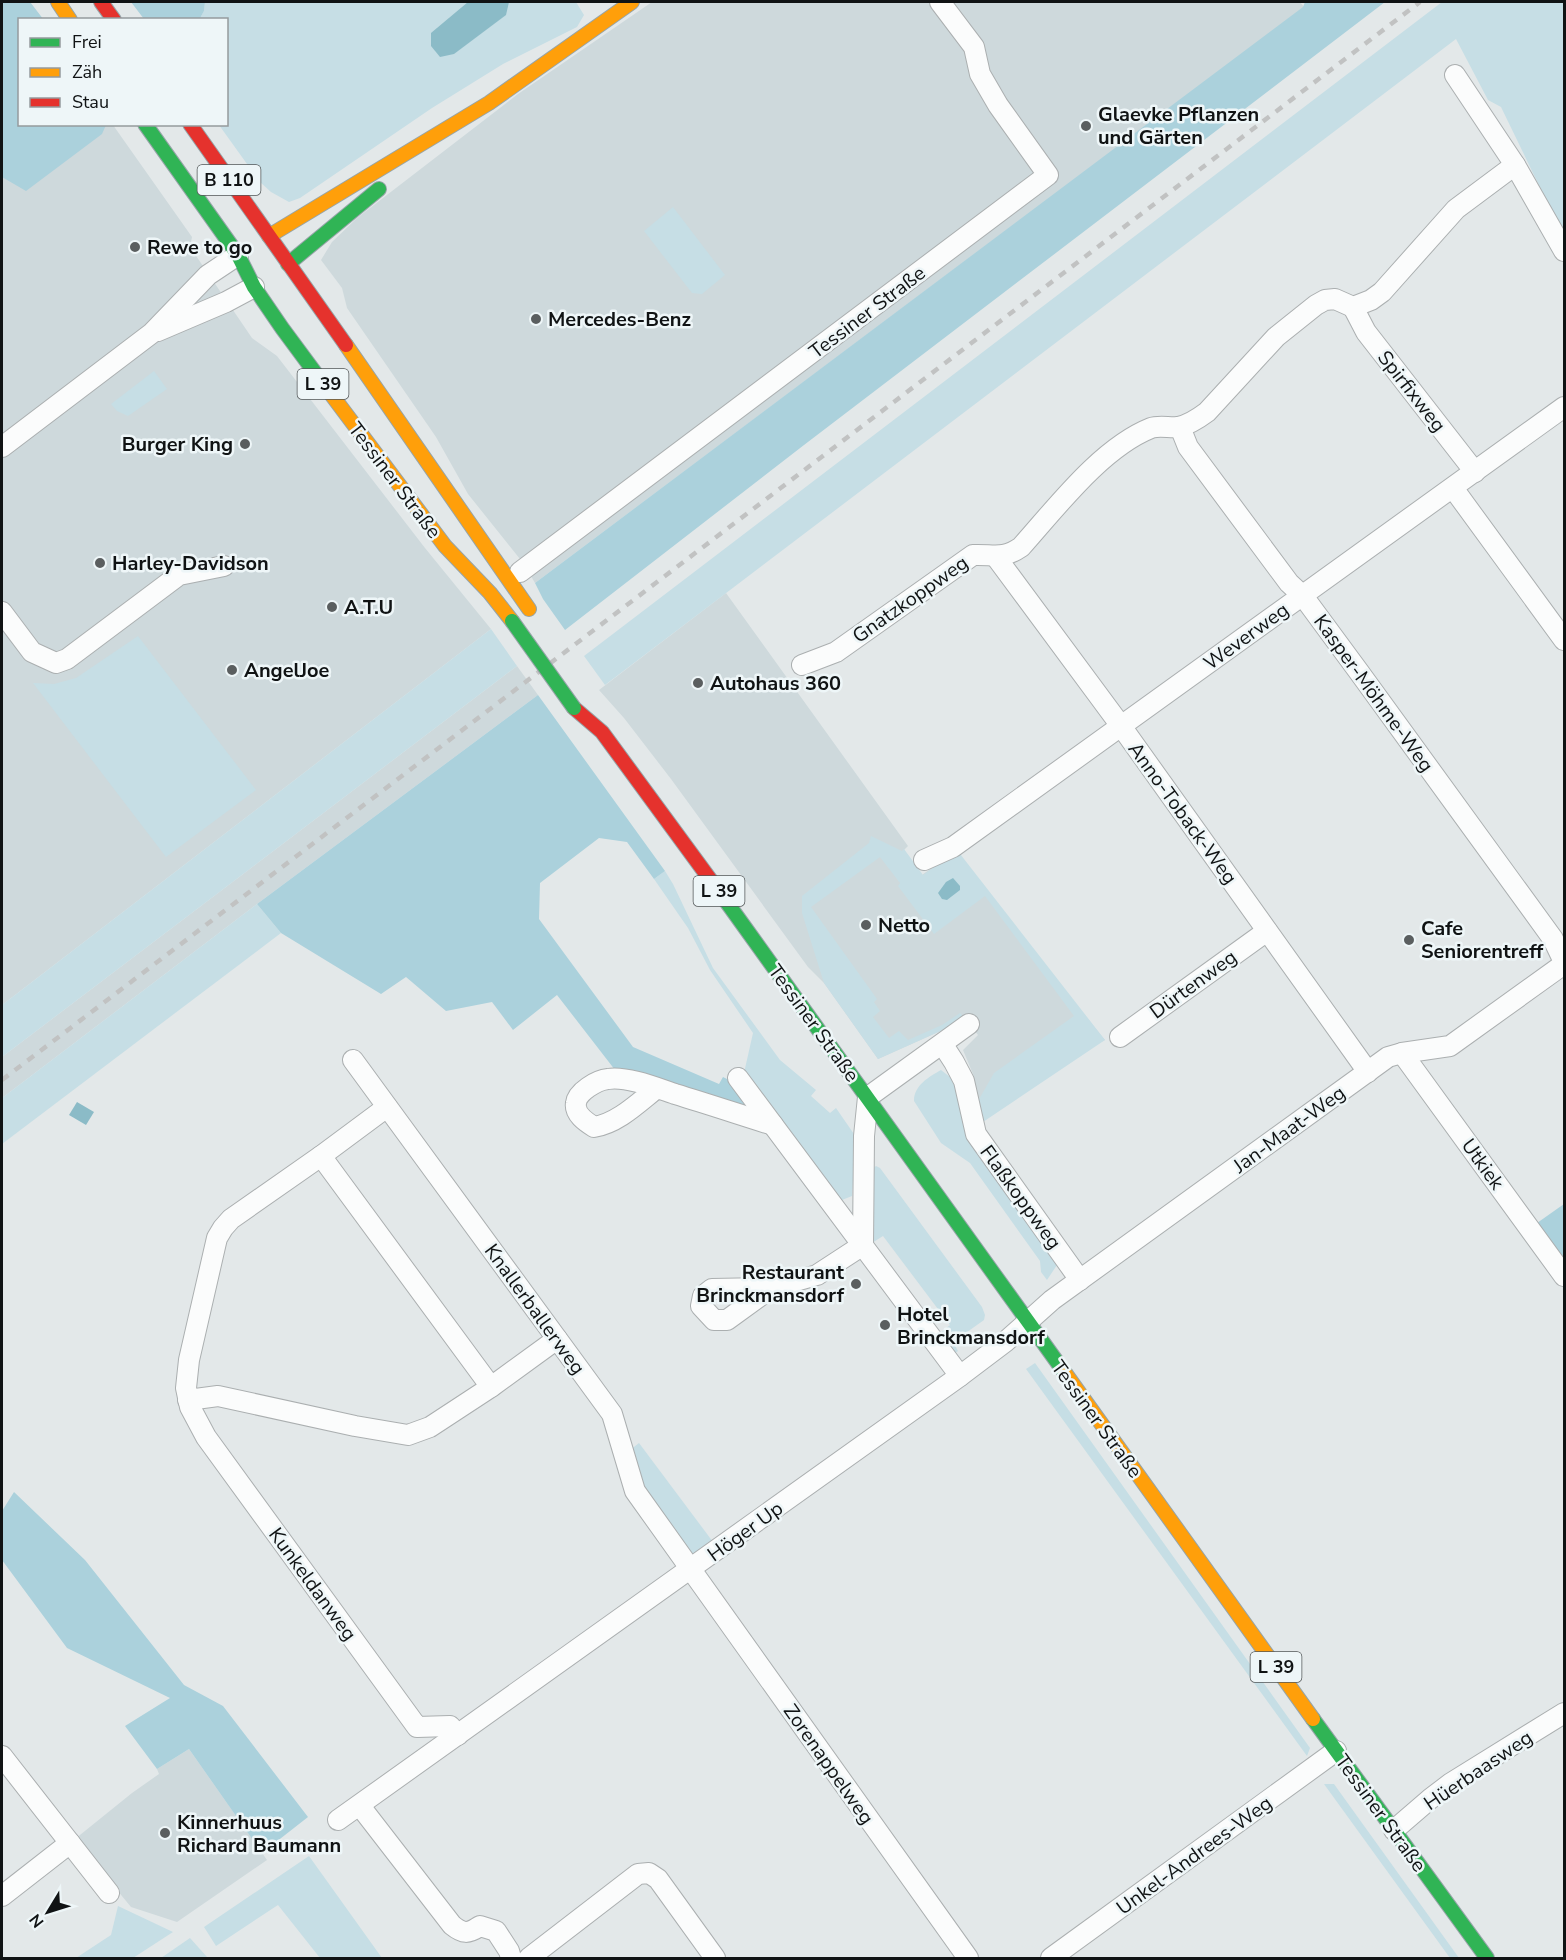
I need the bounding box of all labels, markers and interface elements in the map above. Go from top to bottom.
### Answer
legend [18,18,228,126]
text: Frei [72,30,102,54]
text: Zäh [72,60,102,84]
text: Stau [72,90,109,114]
place label: Glaevke Pflanzen und Gärten [1098,101,1259,151]
marker: Glaevke Pflanzen und Gärten [1079,119,1093,133]
road number: B 110 [198,165,260,195]
place label: Rewe to go [147,234,252,261]
marker: Rewe to go [128,240,142,254]
street label: Tessiner Straße [804,260,931,365]
place label: Mercedes-Benz [548,306,691,333]
marker: Mercedes-Benz [529,312,543,326]
street label: Spirfixweg [1371,345,1452,438]
road number: L 39 [298,369,348,399]
street label: Tessiner Straße [342,417,447,544]
place label: Burger King [122,431,233,458]
marker: Burger King [238,437,252,451]
street label: Gnatzkoppweg [847,549,974,649]
place label: Harley-Davidson [112,550,269,577]
marker: Harley-Davidson [93,556,107,570]
place label: A.T.U [344,594,393,621]
street label: Weverweg [1198,596,1294,676]
marker: A.T.U [325,600,339,614]
street label: Kasper-Möhme-Weg [1307,609,1440,777]
place label: AngelJoe [244,657,329,684]
marker: AngelJoe [225,663,239,677]
place label: Autohaus 360 [710,670,841,697]
marker: Autohaus 360 [691,676,705,690]
street label: Anno-Toback-Weg [1122,737,1243,890]
road number: L 39 [694,876,744,906]
place label: Netto [878,912,930,939]
place label: Cafe Seniorentreff [1421,915,1544,965]
marker: Netto [859,918,873,932]
marker: Cafe Seniorentreff [1402,933,1416,947]
street label: Dürtenweg [1144,944,1242,1025]
street label: Tessiner Straße [762,959,865,1088]
street label: Jan-Maat-Weg [1227,1079,1351,1180]
street label: Utkiek [1455,1133,1511,1196]
street label: Flaßkoppweg [974,1140,1068,1255]
street label: Knallerballerweg [478,1238,591,1380]
place label: Restaurant Brinckmansdorf [696,1259,845,1309]
marker: Restaurant Brinckmansdorf [849,1277,863,1291]
place label: Hotel Brinckmansdorf [897,1301,1045,1351]
marker: Hotel Brinckmansdorf [878,1318,892,1332]
street label: Tessiner Straße [1045,1355,1148,1484]
street label: Höger Up [702,1495,789,1568]
street label: Kunkeldanweg [262,1522,363,1646]
road number: L 39 [1250,1652,1302,1682]
street label: Zorenappelweg [777,1699,880,1830]
street label: Hüerbaasweg [1419,1724,1538,1817]
street label: Tessiner Straße [1329,1749,1432,1878]
street label: Unkel-Andrees-Weg [1111,1790,1278,1921]
place label: Kinnerhuus Richard Baumann [177,1809,341,1859]
marker: Kinnerhuus Richard Baumann [158,1826,172,1840]
north arrow [18,1882,78,1942]
text: N [25,1909,49,1932]

